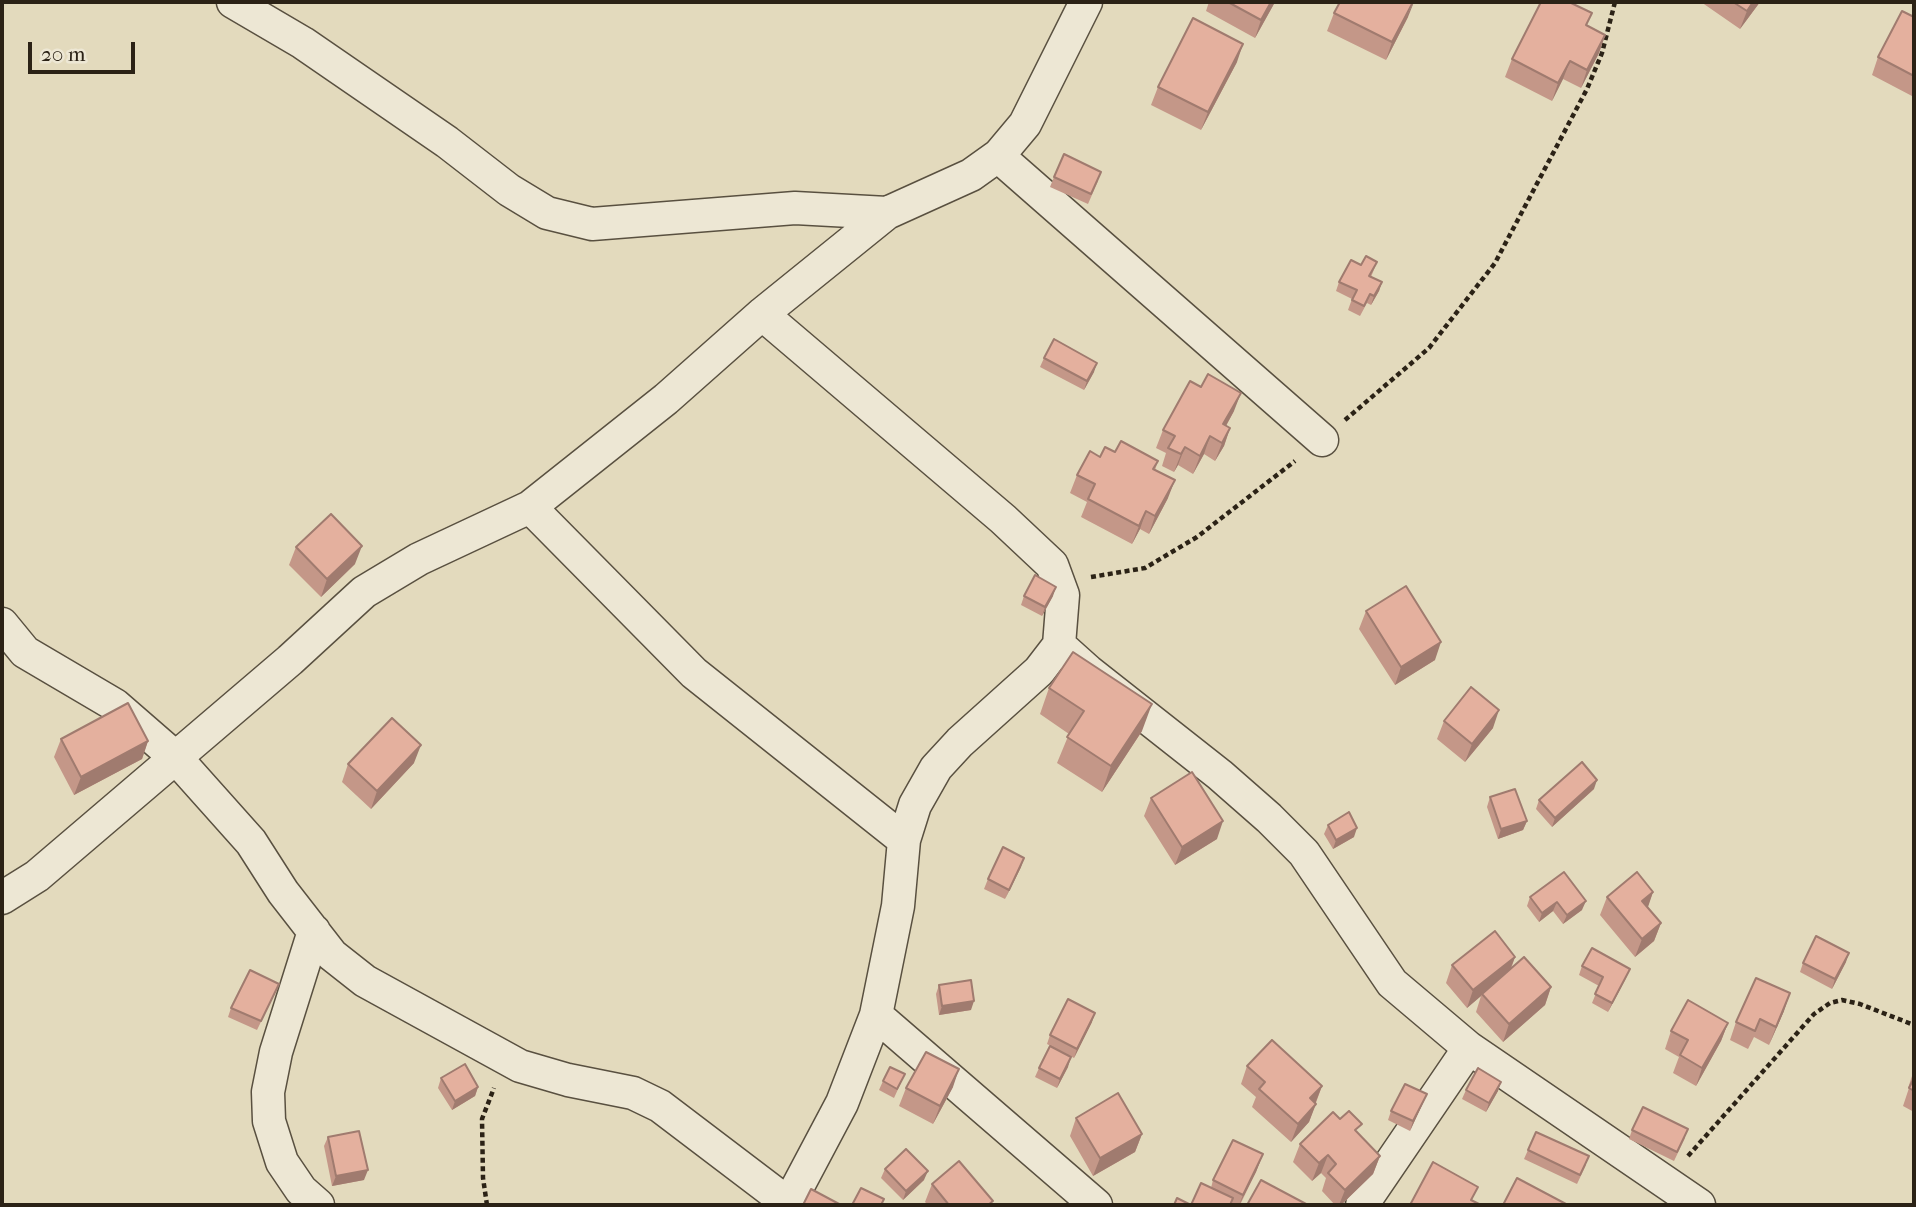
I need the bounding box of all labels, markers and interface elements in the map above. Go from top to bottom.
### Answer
scale bar [32,28,138,72]
text: 20 m [41,42,85,66]

